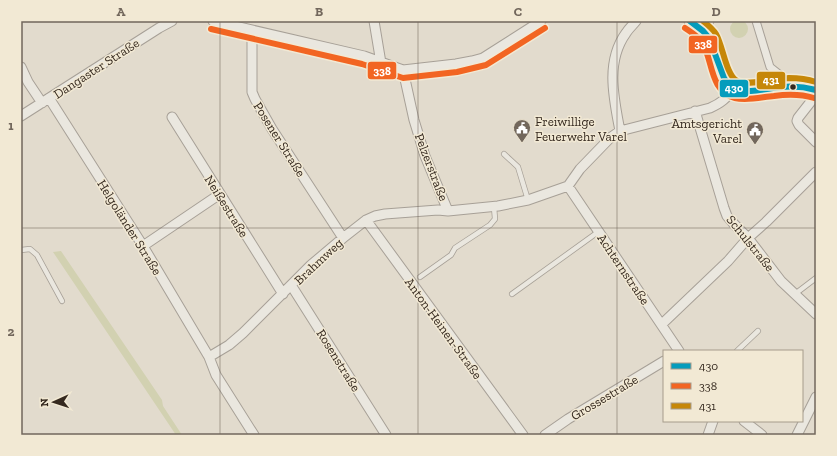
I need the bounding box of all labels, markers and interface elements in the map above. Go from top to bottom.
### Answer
text: A [117,4,126,19]
text: B [315,4,323,19]
text: C [514,4,522,19]
text: D [711,4,721,19]
street label: Dangaster Straße [51,35,142,102]
line badge: 338 [688,35,718,54]
text: 338 [694,38,712,51]
line badge: 338 [367,61,397,80]
text: 338 [373,65,391,78]
line badge: 431 [756,71,786,90]
text: 431 [763,74,780,87]
line badge: 430 [719,79,749,98]
text: 430 [725,82,743,95]
unlabelled marker [788,82,798,92]
street label: Posener Straße [251,99,309,179]
place label: Freiwillige Feuerwehr Varel [535,114,627,144]
place label: Amtsgericht Varel [671,116,743,146]
text: 1 [8,118,14,133]
public building icon: Freiwillige Feuerwehr Varel [512,118,532,143]
public building icon: Amtsgericht Varel [745,120,765,145]
street label: Pelzerstraße [412,131,451,203]
street label: Neißestraße [202,172,252,240]
street label: Helgoländer Straße [94,177,165,278]
street label: Schulstraße [723,212,778,274]
street label: Achternstraße [594,231,653,308]
street label: Brahmweg [291,235,346,288]
street label: Anton-Heinen-Straße [402,275,485,382]
text: 2 [8,324,15,339]
street label: Rosenstraße [313,326,364,394]
legend [663,350,803,422]
text: 430 [699,359,718,373]
street label: Grossestraße [568,372,640,423]
text: 338 [699,379,717,393]
north arrow [34,382,74,422]
text: N [38,397,51,407]
text: 431 [699,399,716,413]

